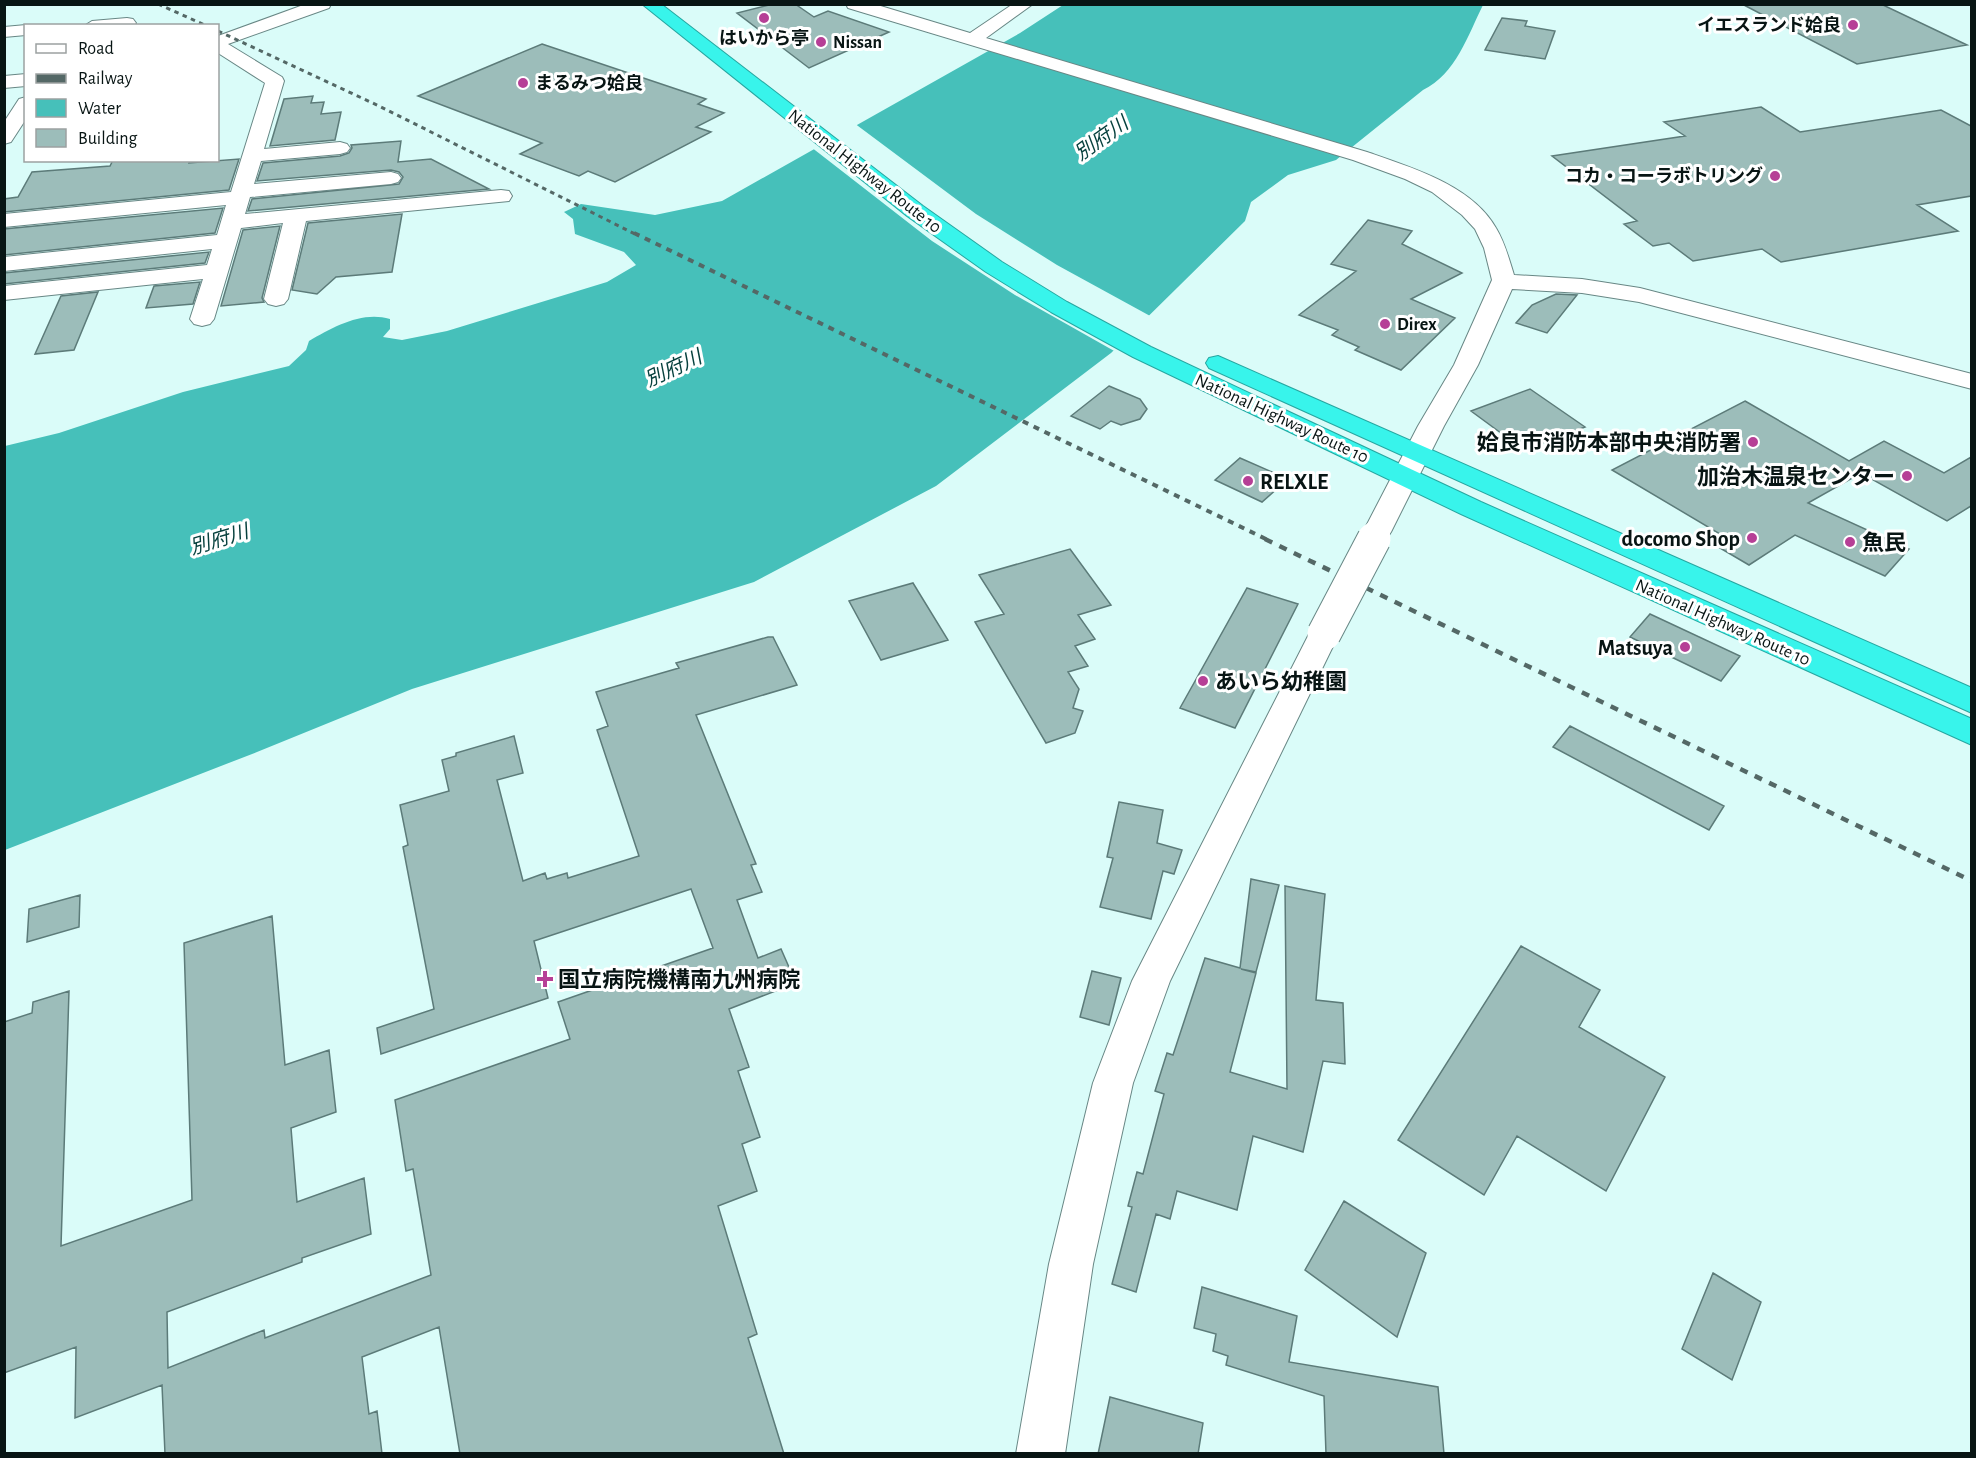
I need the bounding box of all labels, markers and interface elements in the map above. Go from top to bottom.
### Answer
marker: はいから亭 [757,11,771,25]
place label: イエスランド姶良 [1697,15,1841,35]
marker: イエスランド姶良 [1846,18,1860,32]
legend [24,24,219,162]
place label: はいから亭 [719,29,809,48]
place label: Nissan [833,34,882,52]
marker: Nissan [814,35,828,49]
text: Road [78,40,114,58]
text: Railway [78,70,133,88]
place label: まるみつ姶良 [535,73,643,93]
marker: まるみつ姶良 [516,76,530,90]
text: Water [78,100,121,118]
street label: National Highway Route 10 [784,107,944,237]
water label: 別府川 [1071,111,1134,164]
text: Building [78,130,138,148]
place label: コカ・コーラボトリング [1565,166,1763,186]
marker: コカ・コーラボトリング [1768,169,1782,183]
place label: Direx [1397,316,1437,334]
marker: Direx [1378,317,1392,331]
water label: 別府川 [642,345,707,391]
street label: National Highway Route 10 [1192,371,1371,467]
place label: 姶良市消防本部中央消防署 [1477,431,1741,454]
marker: 姶良市消防本部中央消防署 [1746,435,1760,449]
place label: 加治木温泉センター [1697,465,1895,488]
marker: 加治木温泉センター [1900,469,1914,483]
place label: RELXLE [1260,471,1328,493]
marker: RELXLE [1241,474,1255,488]
water label: 別府川 [187,520,253,558]
place label: docomo Shop [1622,528,1740,550]
marker: docomo Shop [1745,531,1759,545]
place label: 魚民 [1862,531,1906,554]
marker: 魚民 [1843,535,1857,549]
street label: National Highway Route 10 [1633,576,1813,670]
place label: Matsuya [1598,637,1673,660]
marker: Matsuya [1678,640,1692,654]
place label: あいら幼稚園 [1215,670,1347,693]
marker: あいら幼稚園 [1196,674,1210,688]
place label: 国立病院機構南九州病院 [558,968,800,991]
marker: 国立病院機構南九州病院 [536,970,554,988]

